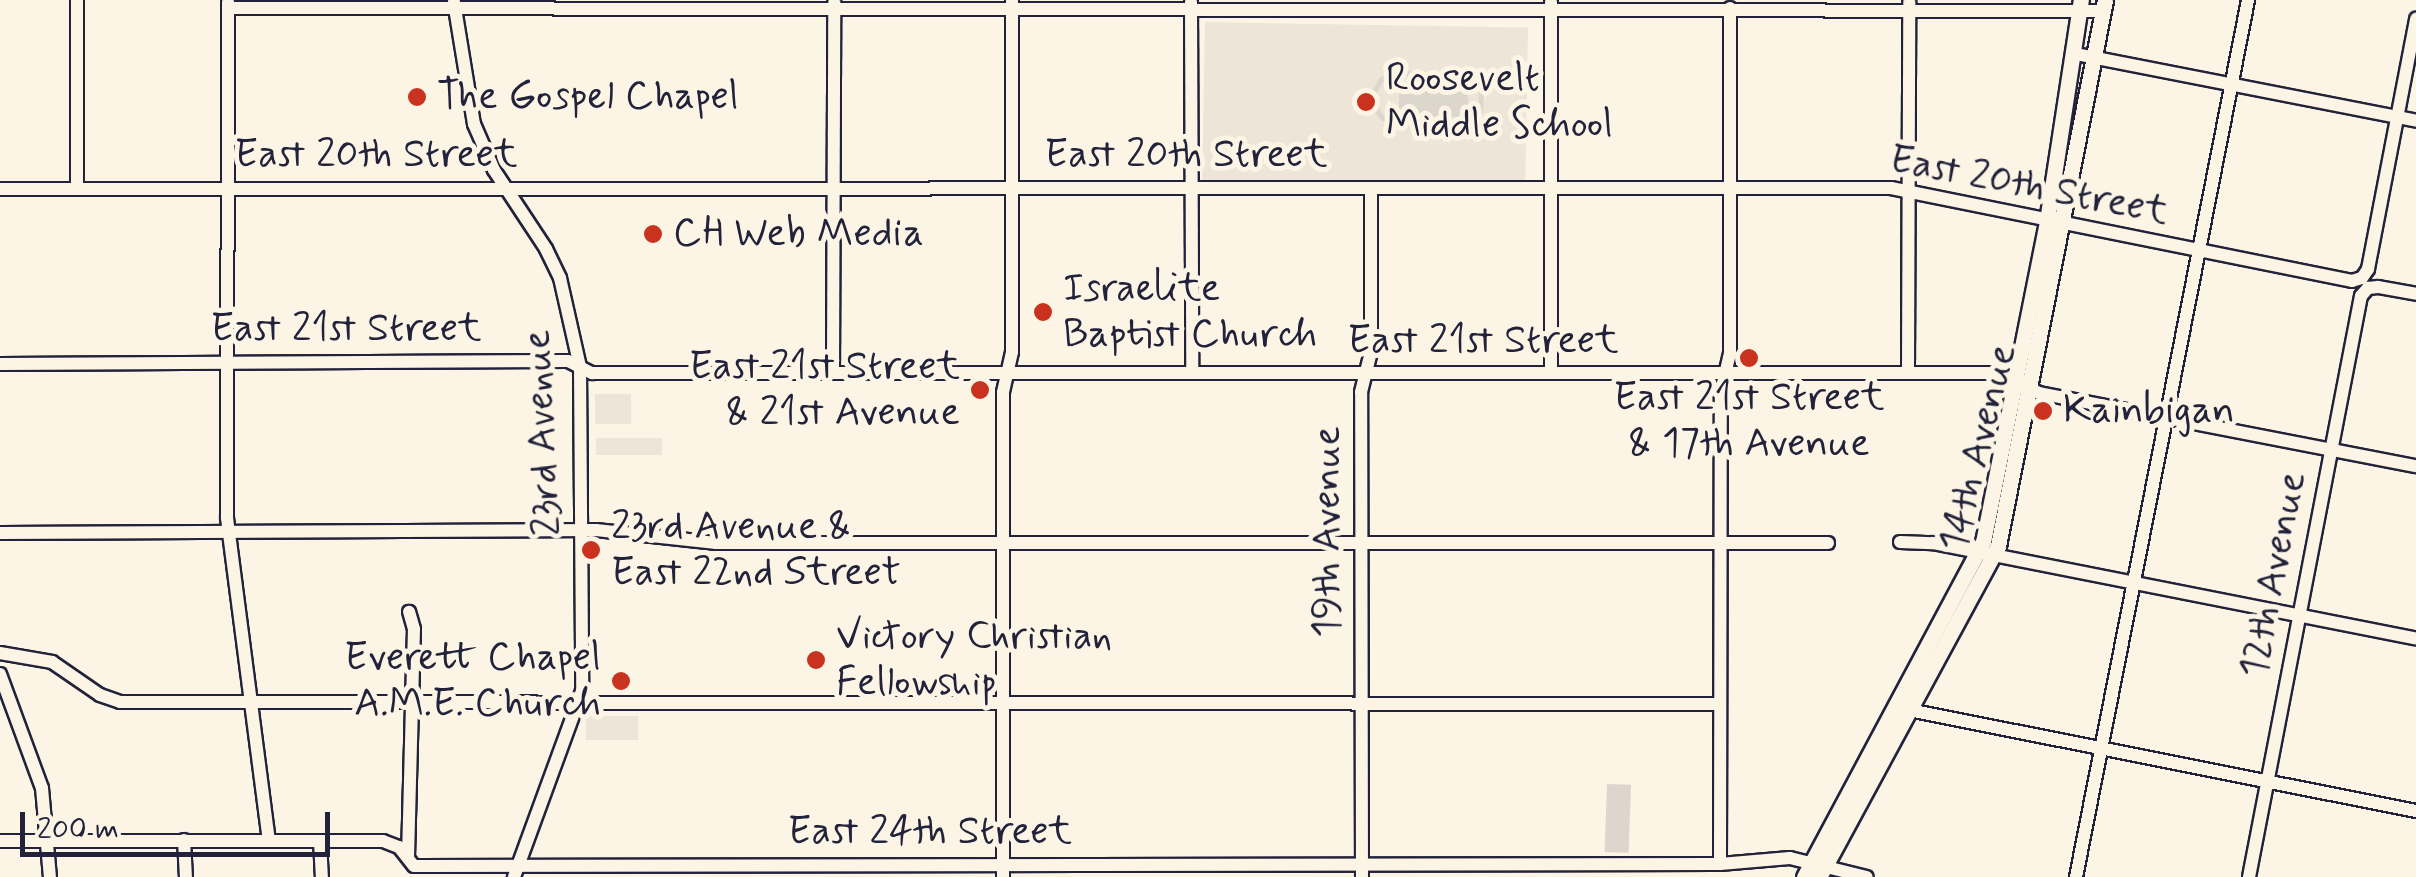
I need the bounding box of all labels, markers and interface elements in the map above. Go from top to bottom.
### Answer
place label: Roosevelt Middle School [1386,55,1615,149]
place label: The Gospel Chapel [437,73,738,121]
marker: The Gospel Chapel [406,86,428,108]
marker: Roosevelt Middle School [1355,91,1377,113]
street label: East 20th Street [235,131,517,179]
street label: East 20th Street [1045,131,1327,179]
street label: East 20th Street [1886,135,2172,237]
place label: CH Web Media [673,210,931,258]
marker: CH Web Media [642,223,664,245]
place label: Israelite Baptist Church [1063,265,1317,359]
marker: Israelite Baptist Church [1032,301,1054,323]
street label: East 21st Street [210,305,482,353]
street label: East 21st Street [1347,317,1619,365]
street label: 23rd Avenue [514,327,572,539]
street label: 14th Avenue [1930,339,2028,557]
place label: East 21st Street & 21st Avenue [689,343,960,437]
marker: East 21st Street & 17th Avenue [1738,347,1760,369]
place label: East 21st Street & 17th Avenue [1613,374,1885,468]
marker: East 21st Street & 21st Avenue [969,379,991,401]
place label: Kainbigan [2063,387,2235,435]
marker: Kainbigan [2032,400,2054,422]
street label: 19th Avenue [1304,426,1352,638]
street label: 12th Avenue [2231,468,2317,682]
place label: 23rd Avenue & East 22nd Street [611,503,899,597]
marker: 23rd Avenue & East 22nd Street [580,539,602,561]
place label: Victory Christian Fellowship [836,613,1119,707]
place label: Everett Chapel A.M.E. Church [344,634,601,728]
marker: Victory Christian Fellowship [805,649,827,671]
marker: Everett Chapel A.M.E. Church [610,670,632,692]
scale bar [25,792,335,854]
street label: East 24th Street [788,808,1072,856]
text: 200 m [37,810,119,849]

